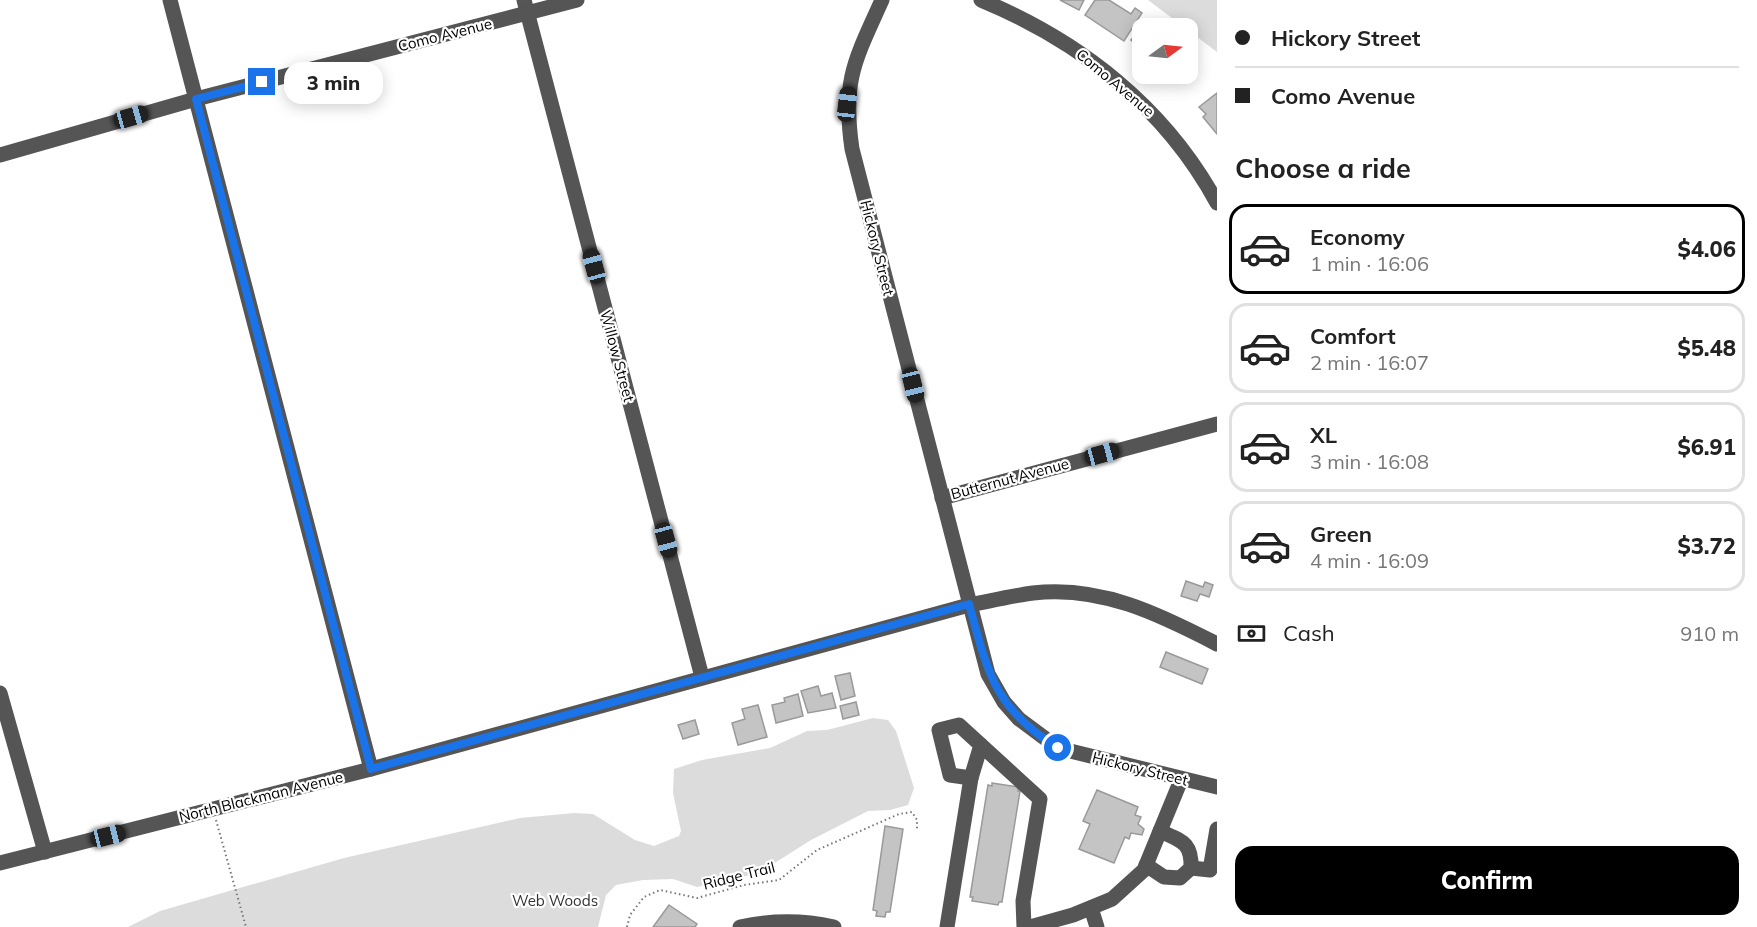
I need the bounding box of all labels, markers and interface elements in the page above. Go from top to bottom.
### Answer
street label: Como Avenue [396,14,494,55]
north arrow [1132,18,1198,84]
map controls [1132,18,1198,84]
text: Hickory Street [1271,24,1420,52]
street label: Como Avenue [1072,44,1158,121]
callout: 3 min [283,61,382,103]
route end [248,68,275,95]
text: 3 min [307,70,360,95]
text: Como Avenue [1271,82,1415,110]
car [836,85,858,123]
car [111,103,151,131]
text: Choose a ride [1235,151,1411,185]
street label: Hickory Street [856,198,899,298]
icon: car [1238,222,1292,276]
text: Economy [1310,223,1405,251]
text: $4.06 [1677,235,1736,263]
car [581,246,607,286]
text: 1 min · 16:06 [1310,251,1429,276]
street label: Willow Street [596,308,639,404]
icon: car [1238,321,1292,375]
text: Comfort [1310,322,1396,350]
text: $5.48 [1677,334,1736,362]
text: 2 min · 16:07 [1310,350,1429,375]
car [900,365,926,405]
icon: car [1238,420,1292,474]
text: XL [1310,421,1337,449]
text: $6.91 [1677,433,1736,461]
car [1082,441,1122,467]
text: 3 min · 16:08 [1310,449,1429,474]
street label: Butternut Avenue [949,454,1071,503]
icon: car [1238,519,1292,573]
car [653,520,679,560]
text: Green [1310,520,1372,548]
text: $3.72 [1677,532,1736,560]
text: 4 min · 16:09 [1310,548,1429,573]
icon: cash [1235,617,1268,650]
text: Cash [1283,619,1335,647]
text: 910 m [1680,621,1739,646]
route start [1044,734,1071,761]
street label: Hickory Street [1090,747,1190,790]
street label: North Blackman Avenue [177,767,345,826]
car [88,823,128,849]
button: Confirm [1235,846,1739,915]
street label: Ridge Trail [701,857,777,894]
park label: Web Woods [512,891,598,910]

